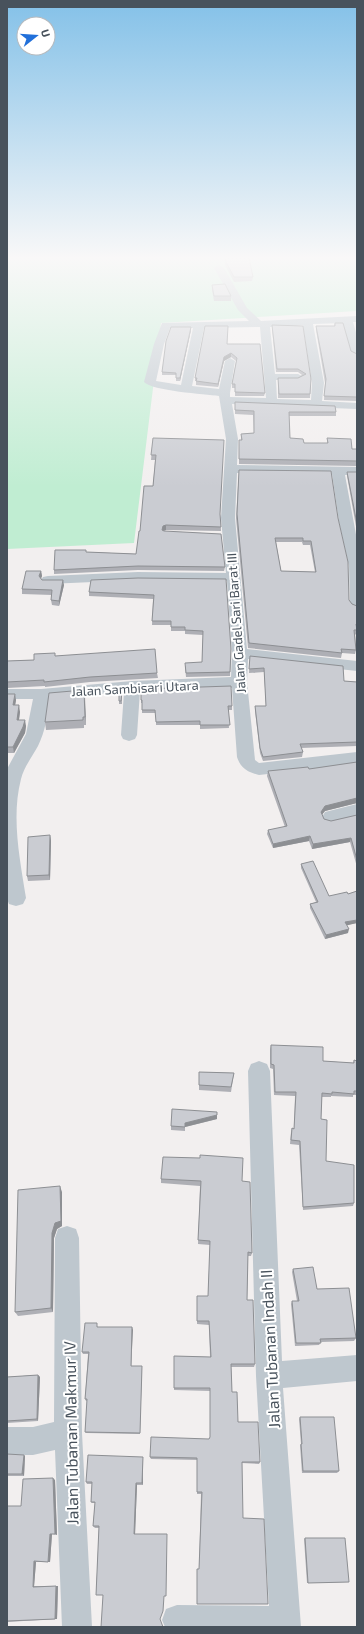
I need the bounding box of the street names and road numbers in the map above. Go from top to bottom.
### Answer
street label: Jalan Gadel Sari Barat III [223,552,249,694]
street label: Jalan Sambisari Utara [71,677,199,699]
street label: Jalan Tubanan Indah II [256,1269,283,1429]
street label: Jalan Tubanan Makmur IV [59,1341,82,1525]

